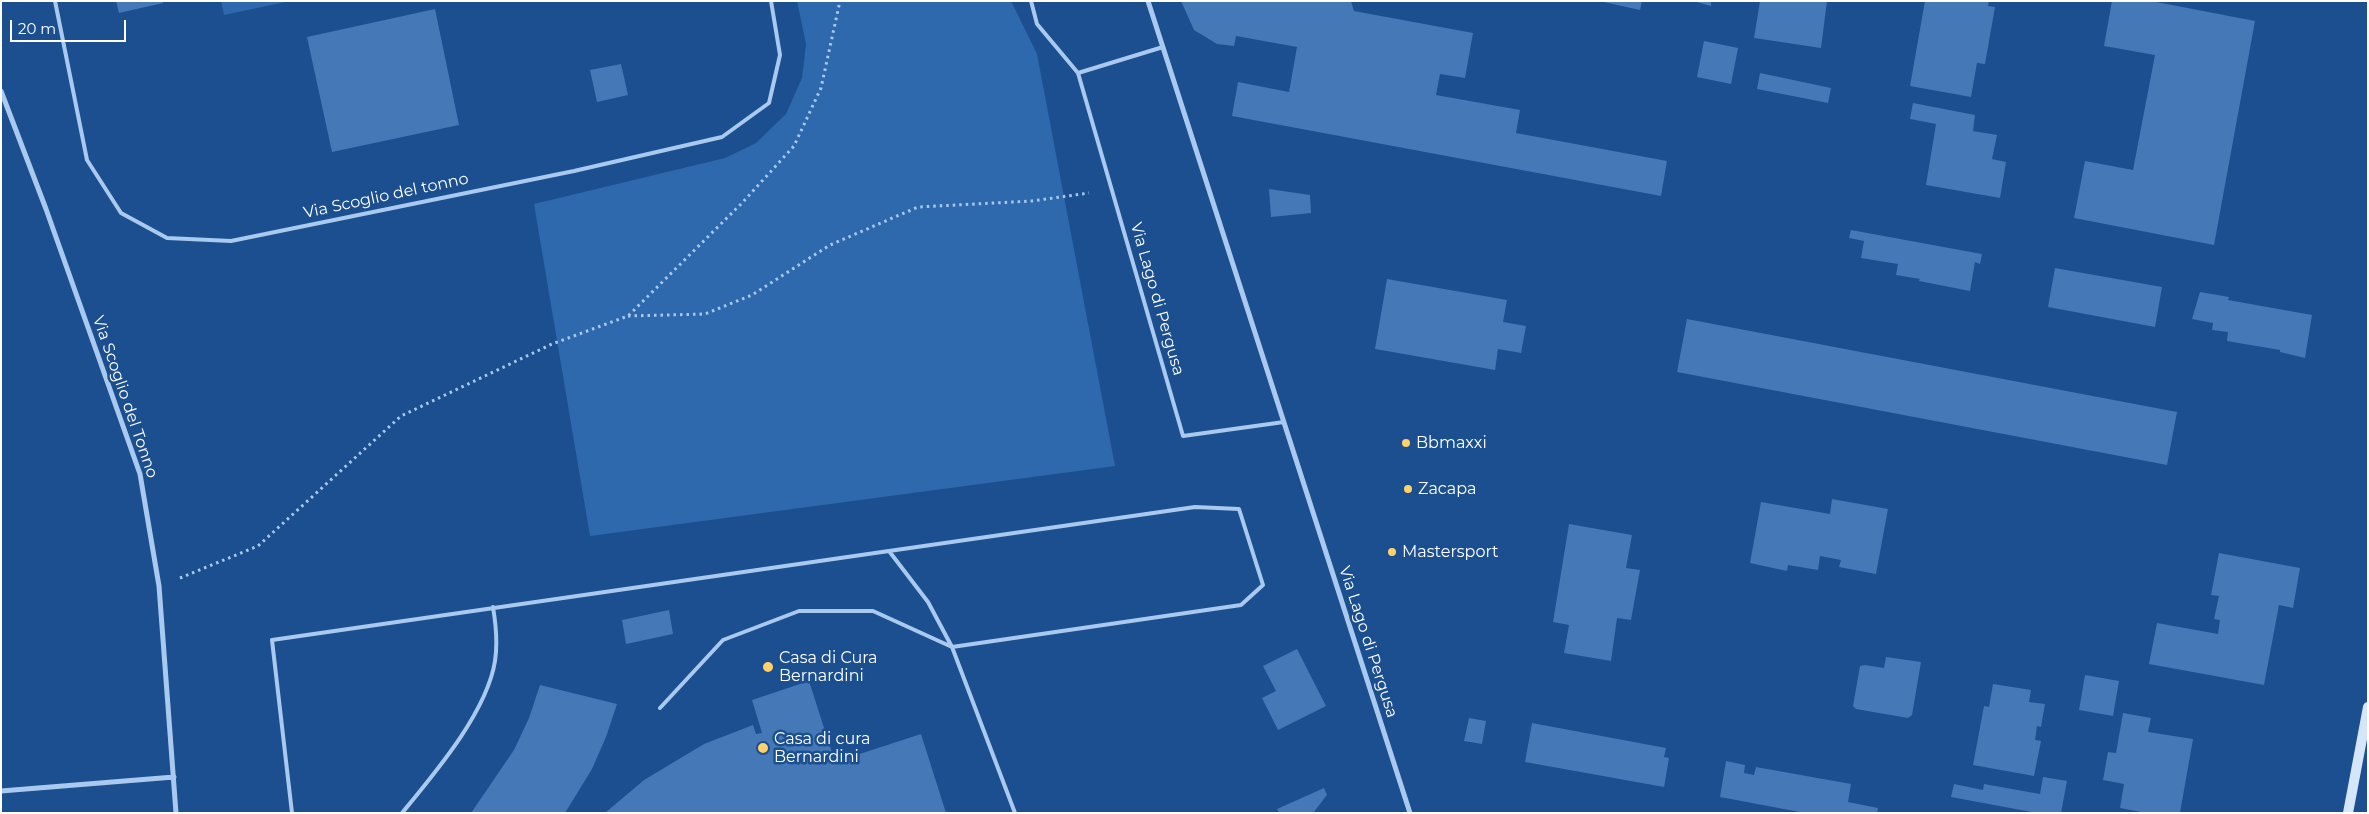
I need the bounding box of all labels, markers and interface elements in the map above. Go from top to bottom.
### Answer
scale bar [12,10,129,42]
text: 20 m [18,19,56,38]
street label: Via Scoglio del tonno [302,169,470,223]
street label: Via Lago di Pergusa [1126,220,1188,378]
street label: Via Scoglio del Tonno [88,313,162,481]
place label: Bbmaxxi [1416,433,1487,453]
marker: Bbmaxxi [1400,437,1412,449]
place label: Zacapa [1418,479,1477,499]
marker: Zacapa [1402,483,1414,495]
place label: Mastersport [1402,542,1499,562]
marker: Mastersport [1386,546,1398,558]
street label: Via Lago di Pergusa [1334,564,1402,720]
place label: Casa di Cura Bernardini [779,648,877,686]
marker: Casa di Cura Bernardini [761,660,775,674]
place label: Casa di cura Bernardini [774,729,870,767]
marker: Casa di cura Bernardini [756,741,770,755]

